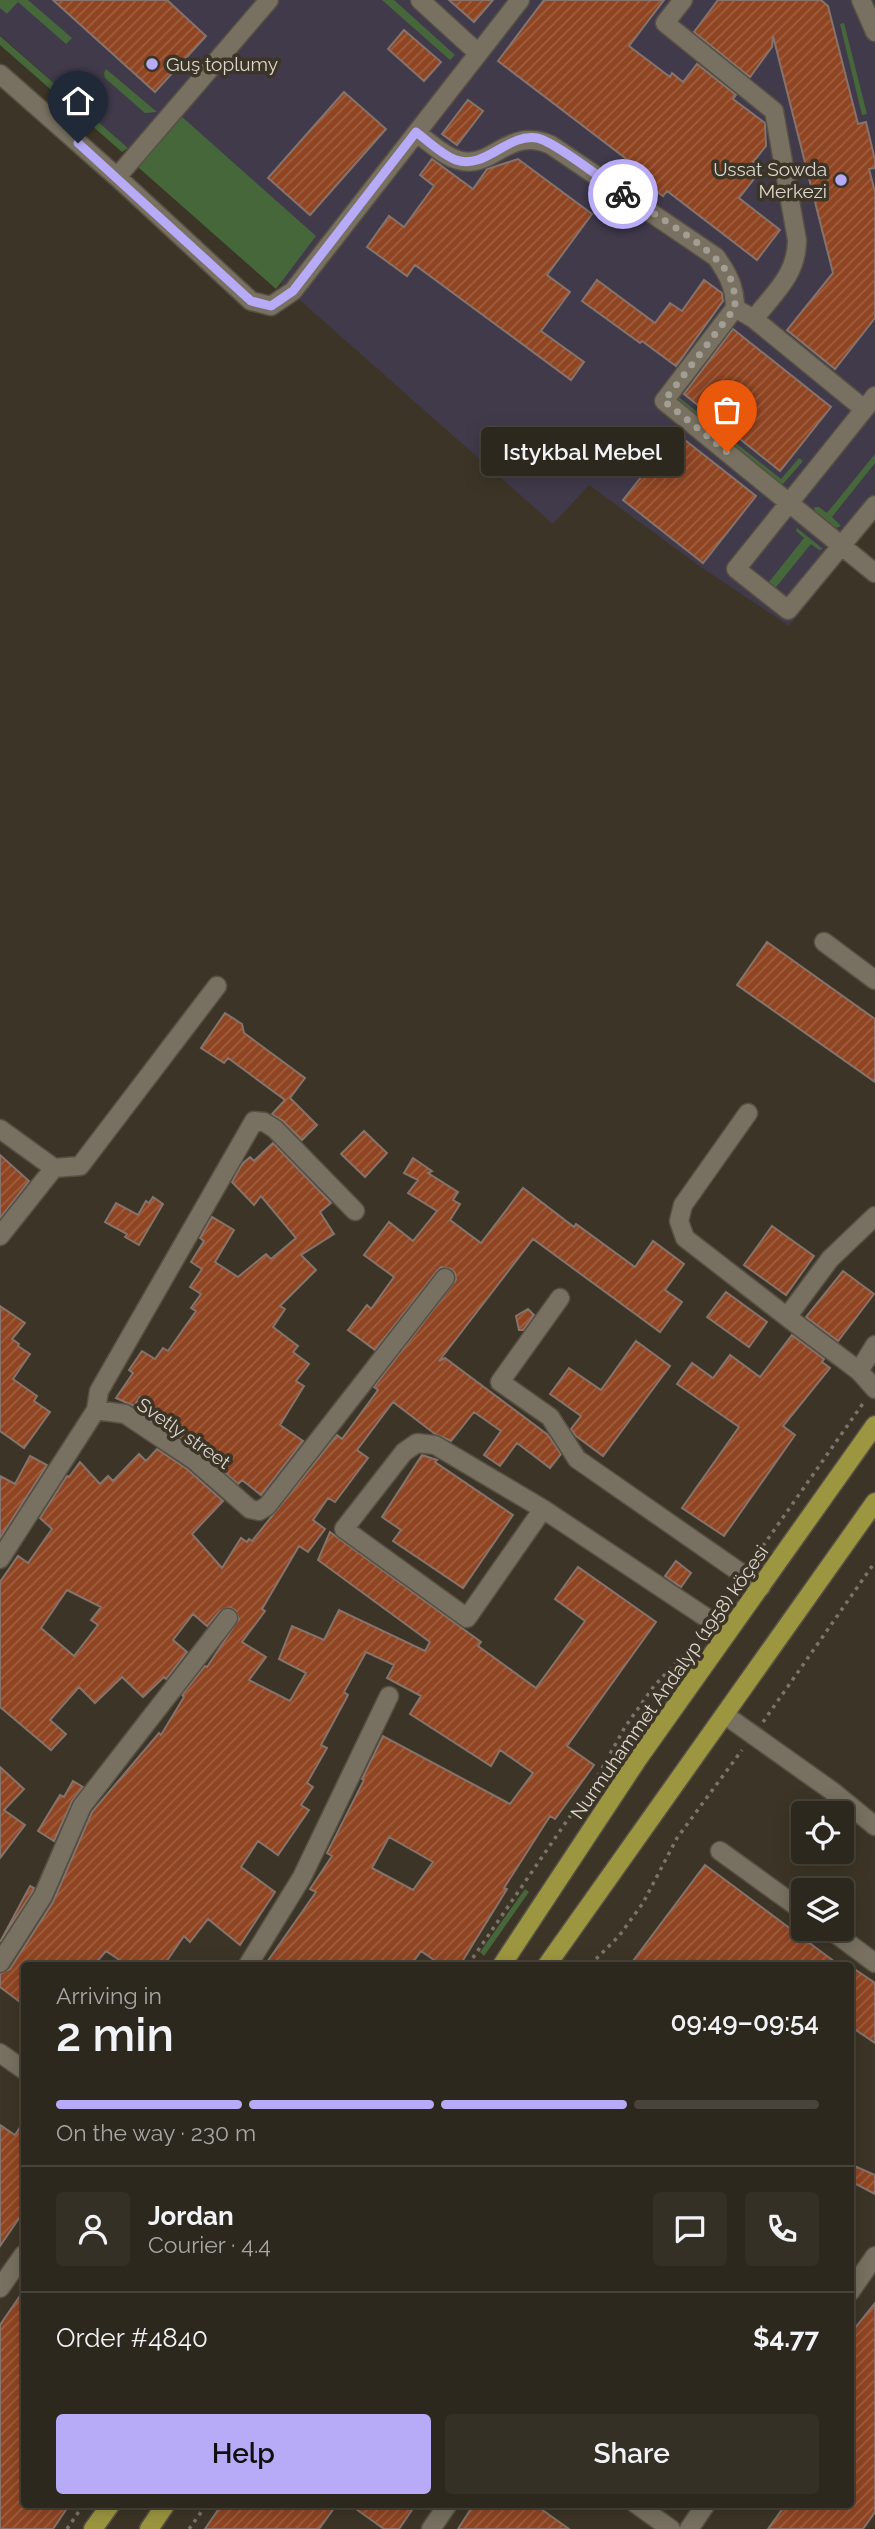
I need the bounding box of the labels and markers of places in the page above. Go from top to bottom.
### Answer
place label: Guş toplumy [166,53,278,75]
marker: Guş toplumy [144,56,160,72]
pin [48,71,108,143]
place label: Ussat Sowda Merkezi [713,158,827,202]
marker: Ussat Sowda Merkezi [833,172,849,188]
pin [697,380,757,452]
callout: Istykbal Mebel [482,428,685,476]

